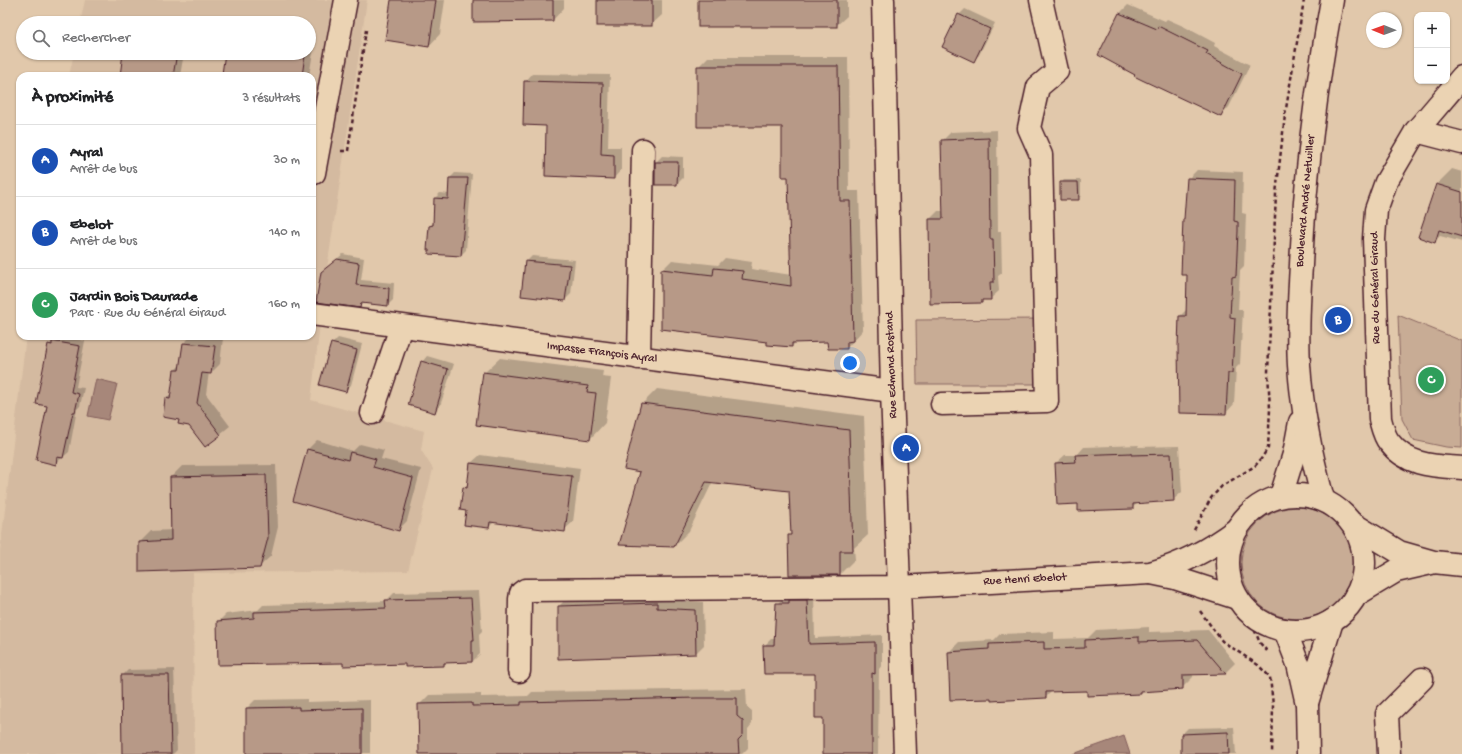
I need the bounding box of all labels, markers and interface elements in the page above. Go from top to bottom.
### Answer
north arrow [1366,12,1402,48]
map controls [1414,12,1450,84]
button: + [1414,12,1450,48]
search box [16,16,316,60]
icon: search [30,27,52,49]
text: Rechercher [62,29,130,47]
button: − [1414,48,1450,84]
text: À proximité [32,88,113,108]
text: 3 résultats [242,91,300,106]
street label: Boulevard André Netwiller [1293,133,1319,269]
text: Ayral [70,144,103,162]
text: A [41,153,49,168]
text: 30 m [274,153,300,168]
text: Arrêt de bus [70,162,137,177]
text: Ebelot [70,216,112,234]
text: B [42,225,48,240]
text: 140 m [269,225,300,240]
street label: Rue du Général Giraud [1368,231,1384,344]
text: Arrêt de bus [70,234,137,249]
text: Jardin Bois Daurade [70,288,197,306]
text: C [41,297,49,312]
text: 160 m [268,297,300,312]
pin: B [1325,305,1351,335]
text: Parc · Rue du Général Giraud [70,306,225,321]
street label: Rue Edmond Rostand [883,310,901,419]
street label: Impasse François Ayral [546,339,658,367]
your location [840,353,860,373]
pin: C [1418,365,1444,395]
pin: A [893,433,919,463]
street label: Rue Henri Ebelot [983,571,1068,589]

